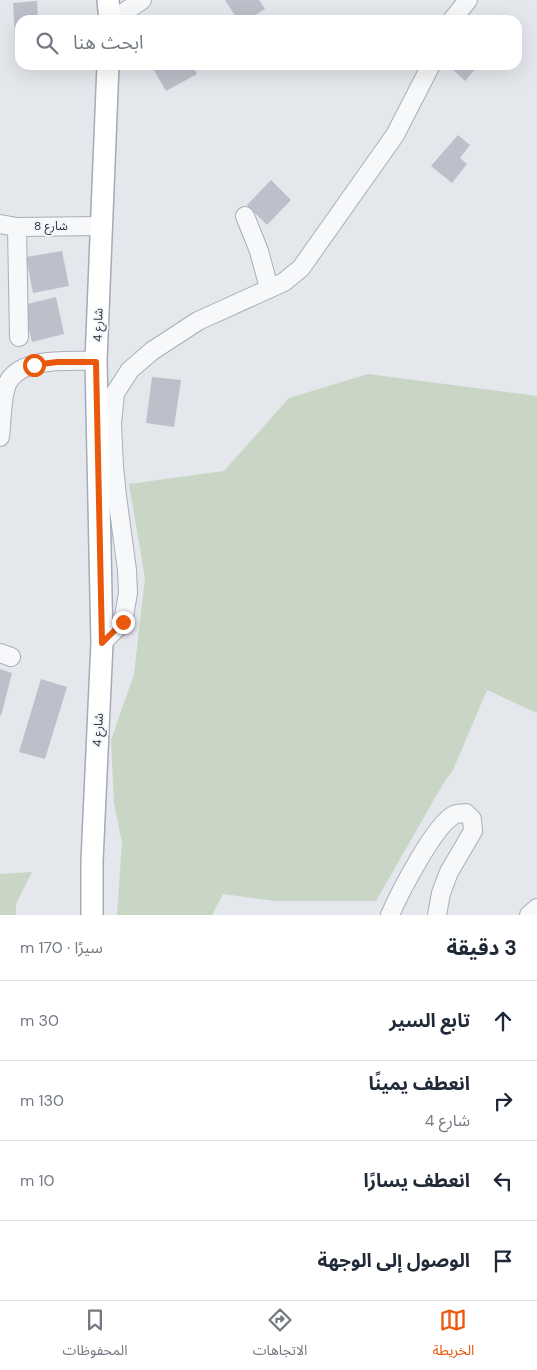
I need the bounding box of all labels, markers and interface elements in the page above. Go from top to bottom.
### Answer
search box [15,15,522,70]
icon: search [33,29,61,57]
text: ابحث هنا [73,30,144,55]
street label: شارع 8 [34,218,68,235]
street label: شارع 4 [89,308,108,342]
route start [23,354,46,377]
route end [112,611,135,634]
street label: شارع 4 [89,713,108,747]
text: 3 دقيقة [447,934,517,962]
text: سيرًا · 170 m [20,937,103,958]
icon: ahead [489,1007,517,1035]
text: تابع السير [389,1008,470,1033]
text: 30 m [20,1010,59,1031]
text: انعطف يمينًا [368,1071,470,1096]
icon: right [489,1087,517,1115]
text: 130 m [20,1090,64,1111]
text: شارع 4 [425,1110,470,1131]
icon: left [489,1167,517,1195]
text: انعطف يسارًا [363,1168,470,1193]
text: 10 m [20,1170,54,1191]
icon: arrive [489,1247,517,1275]
text: الوصول إلى الوجهة [318,1248,470,1273]
tab: المحفوظات [63,1306,128,1365]
tab: الاتجاهات [253,1306,307,1365]
tab: الخريطة [432,1306,474,1365]

